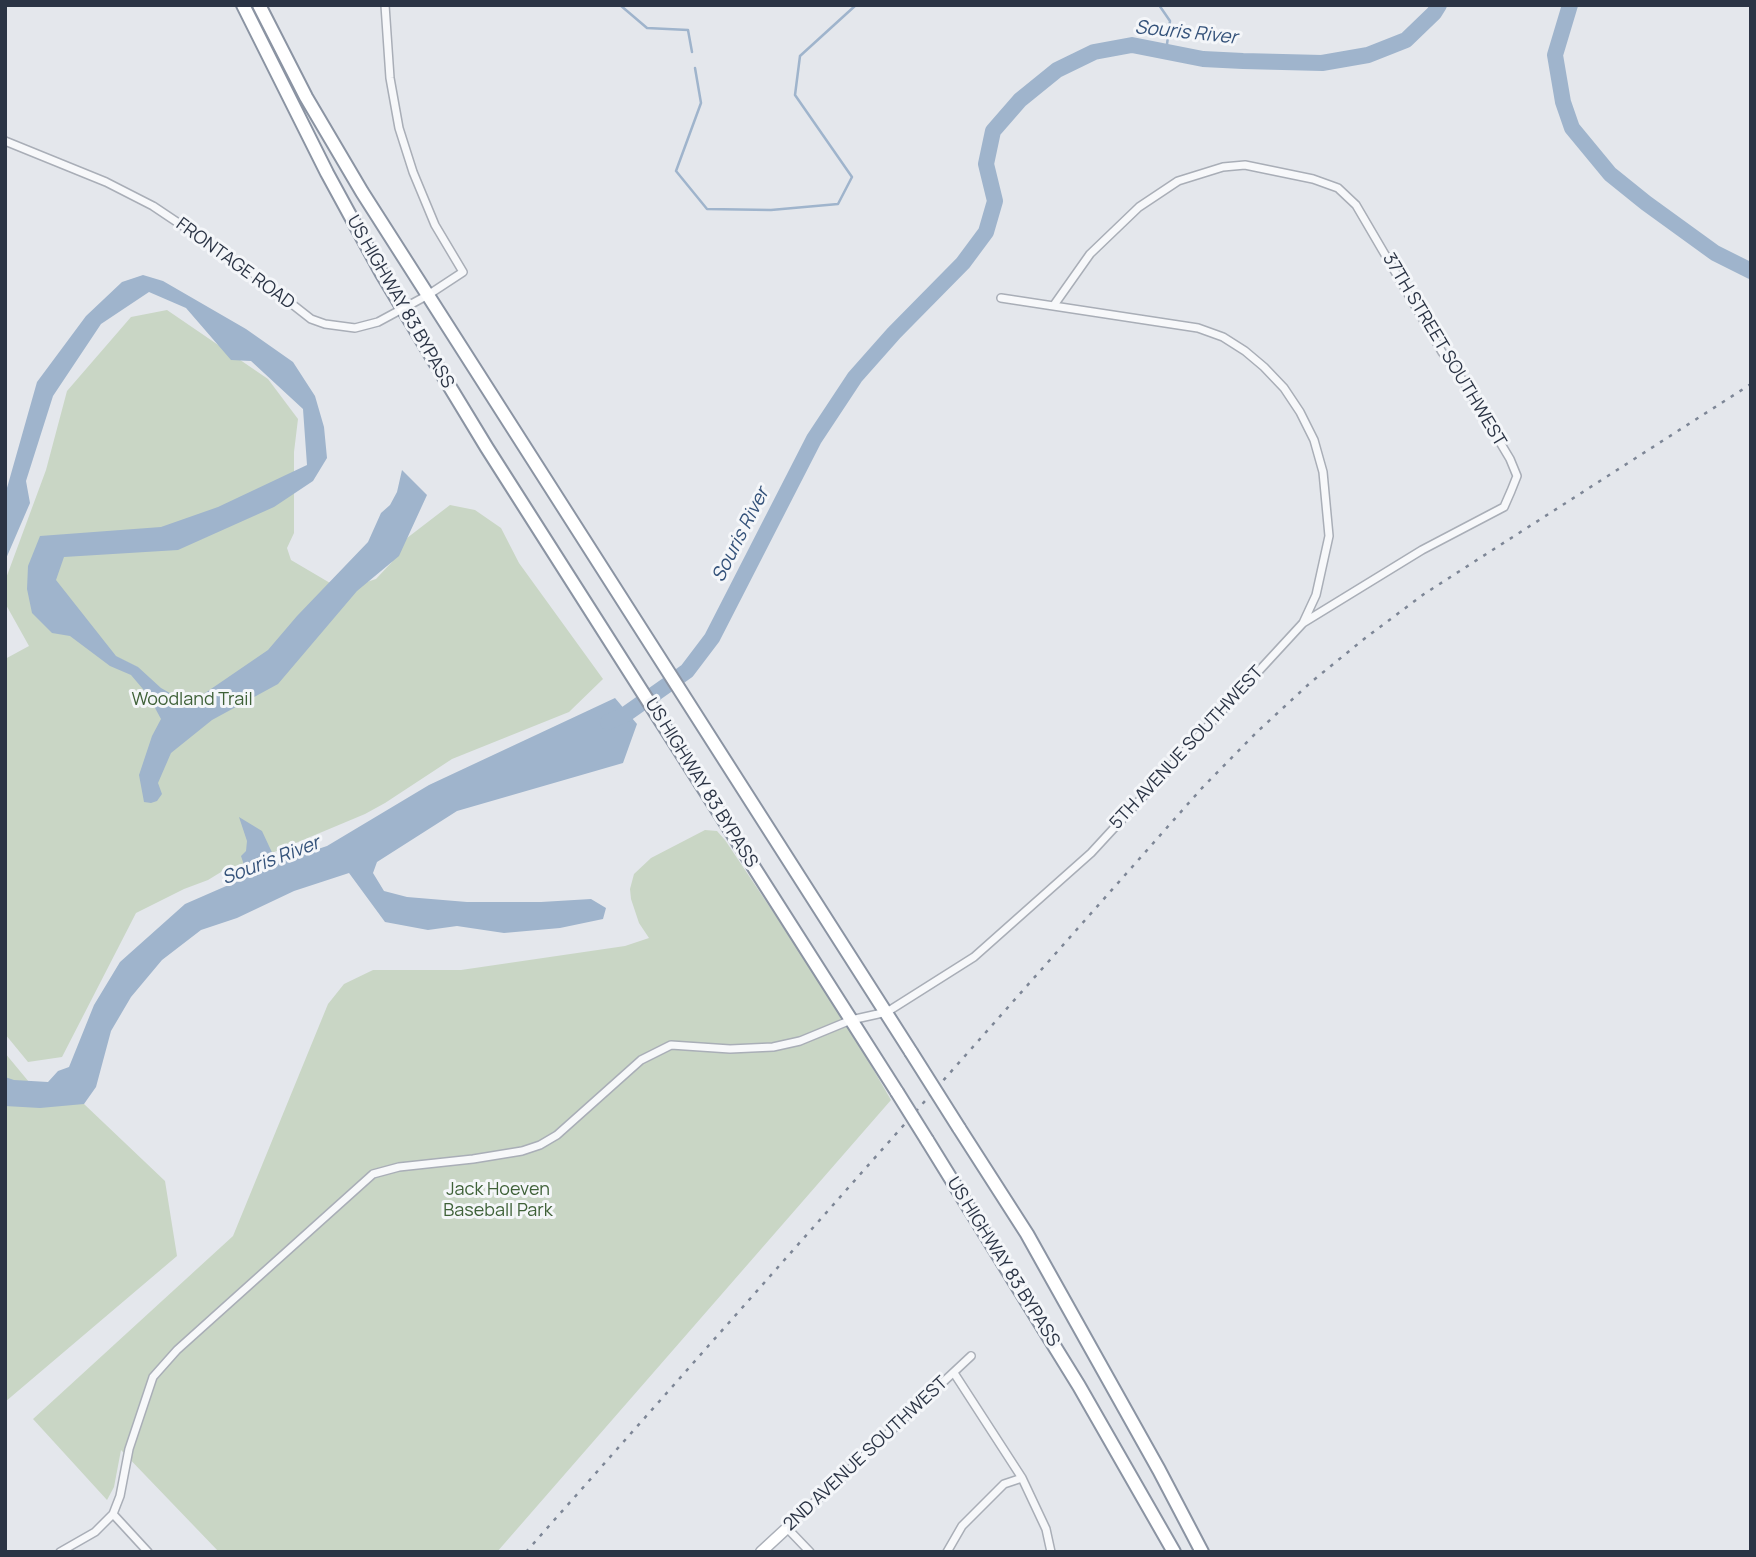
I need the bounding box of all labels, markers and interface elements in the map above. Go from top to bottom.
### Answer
water label: Souris River [1134,16,1238,50]
street label: US HIGHWAY 83 BYPASS [342,212,458,392]
street label: FRONTAGE ROAD [172,214,298,314]
street label: 37TH STREET SOUTHWEST [1378,249,1510,451]
water label: Souris River [707,484,775,586]
street label: 5TH AVENUE SOUTHWEST [1106,662,1268,834]
park label: Woodland Trail [131,689,253,711]
street label: US HIGHWAY 83 BYPASS [640,694,762,872]
water label: Souris River [219,832,323,890]
street label: US HIGHWAY 83 BYPASS [942,1173,1064,1351]
park label: Jack Hoeven Baseball Park [443,1179,553,1222]
street label: 2ND AVENUE SOUTHWEST [779,1372,953,1536]

